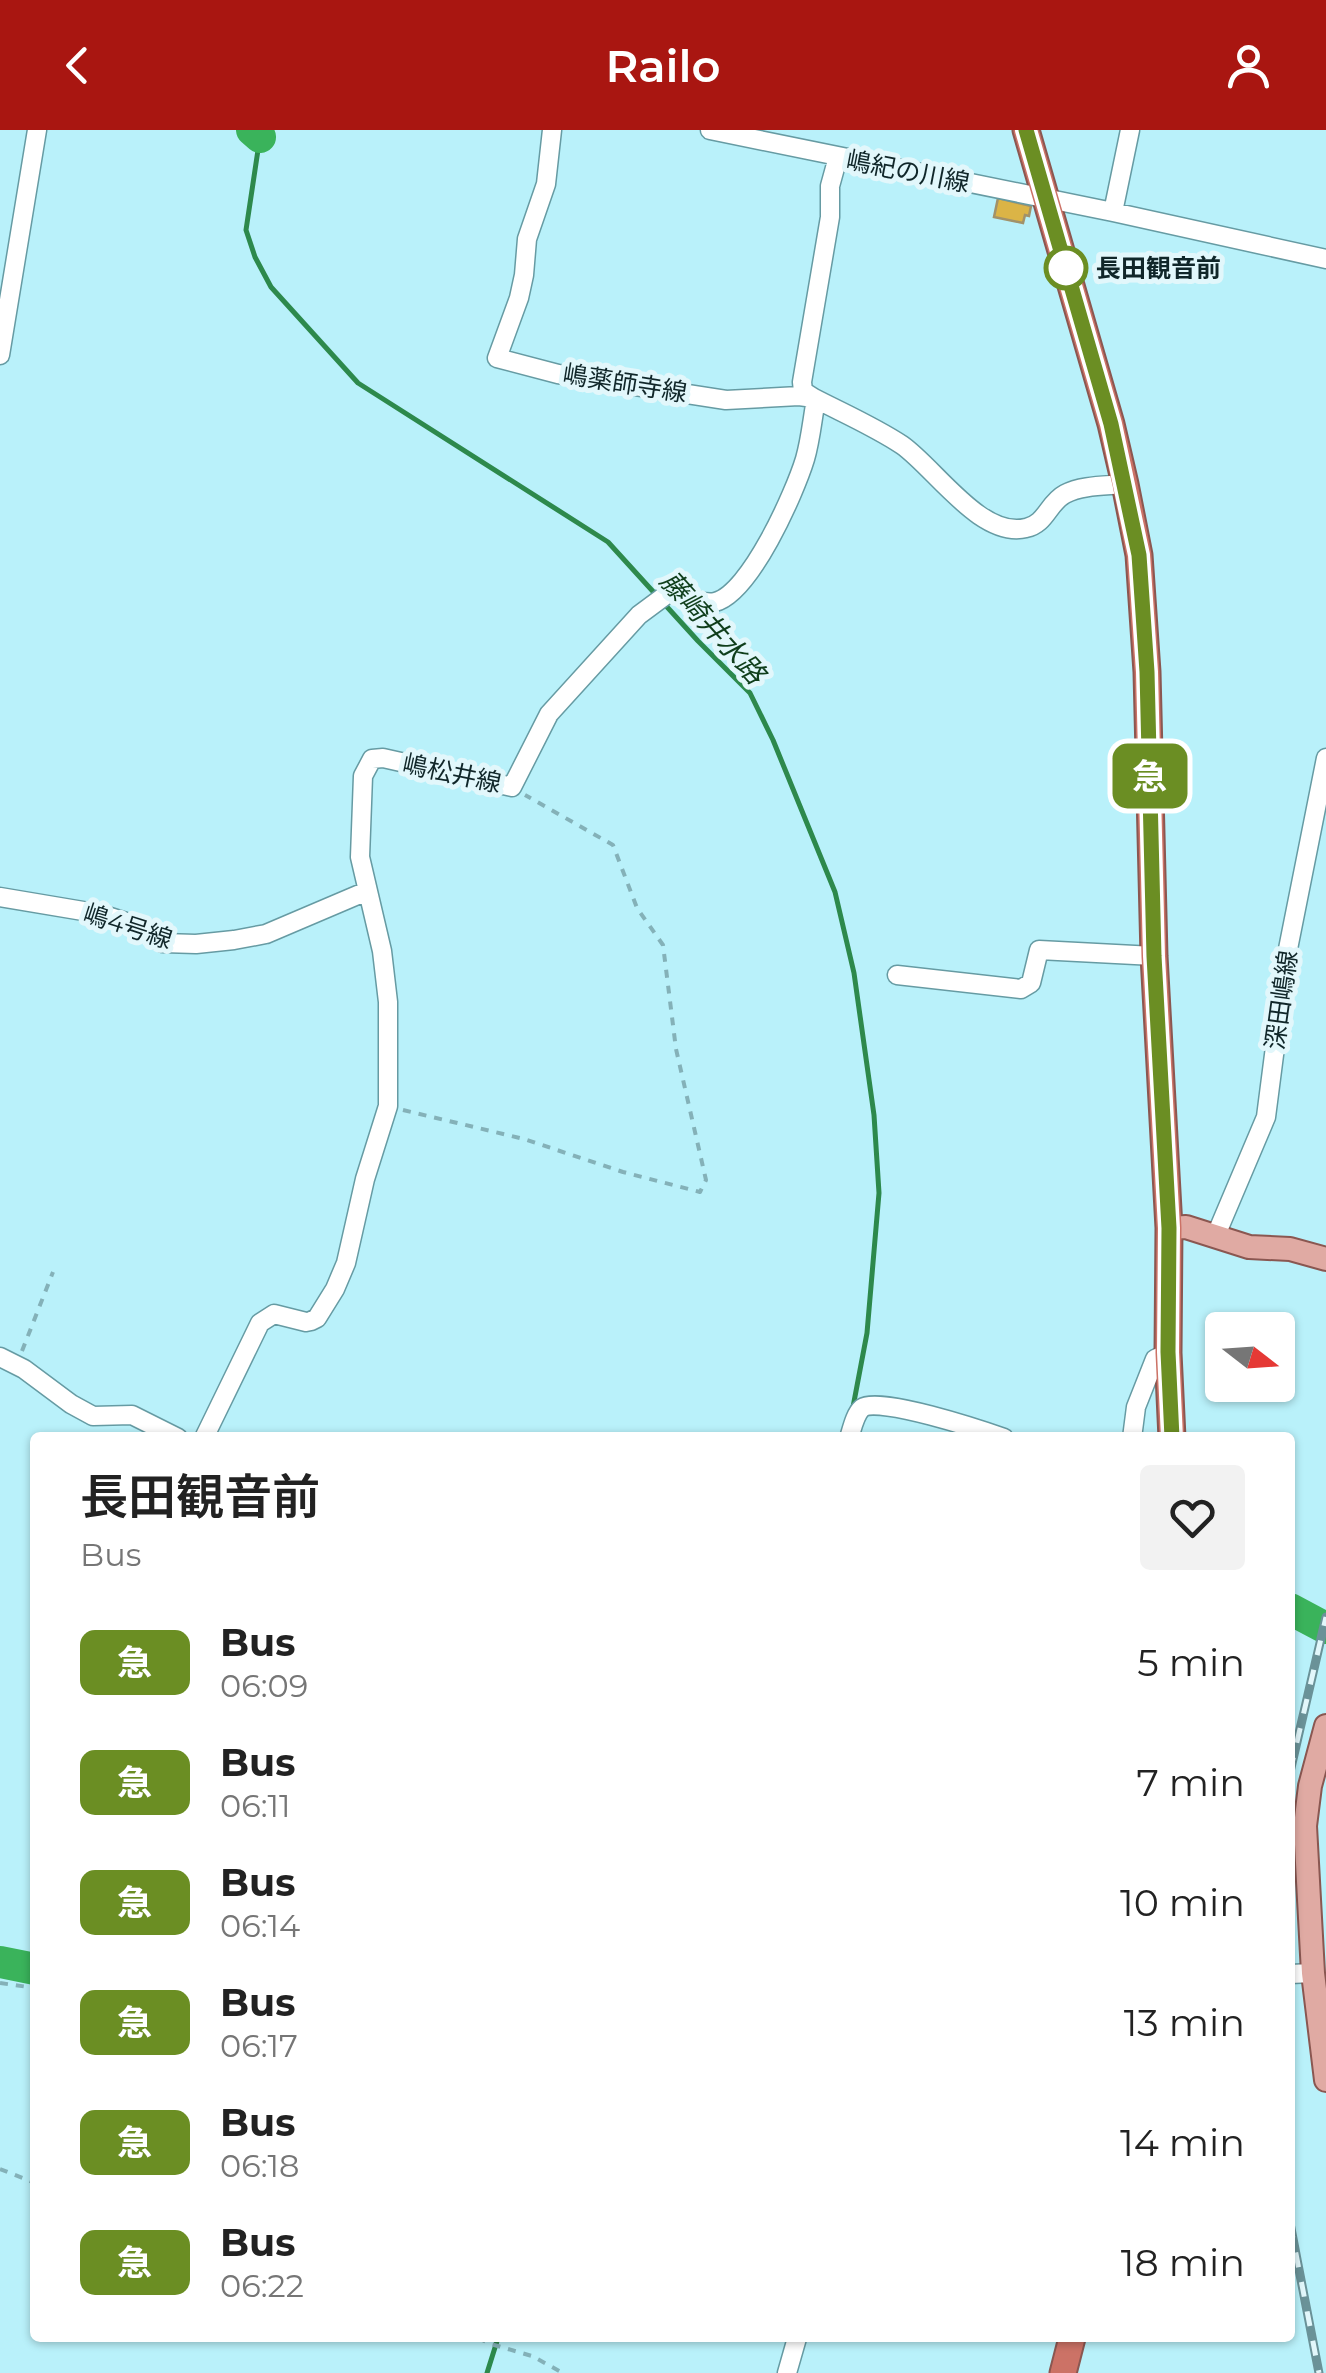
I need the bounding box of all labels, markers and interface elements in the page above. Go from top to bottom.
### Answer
icon: back [50,38,105,93]
text: Railo [605,38,721,93]
icon: person [1221,38,1276,93]
street label: 嶋紀の川線 [844,144,972,198]
marker: 長田観音前 [1045,247,1087,289]
place label: 長田観音前 [1096,253,1221,283]
street label: 嶋薬師寺線 [561,358,689,408]
water label: 藤崎井水路 [654,564,774,692]
line badge: 急 [1118,744,1182,808]
street label: 嶋松井線 [400,748,504,798]
text: 急 [1132,755,1168,798]
street label: 嶋4号線 [80,898,176,954]
street label: 深田嶋線 [1259,948,1303,1052]
north arrow [1205,1312,1295,1402]
map controls [1205,1312,1295,1402]
button: heart [1140,1465,1245,1570]
text: 長田観音前 [80,1468,320,1526]
text: Bus [80,1535,141,1574]
text: Bus [220,1619,295,1666]
text: 5 min [1137,1639,1245,1686]
text: 急 [117,1641,153,1684]
text: 06:09 [220,1666,308,1705]
text: Bus [220,1739,295,1786]
text: 7 min [1136,1759,1245,1806]
text: 急 [117,1761,153,1804]
text: 06:11 [220,1786,291,1825]
text: Bus [220,1859,295,1906]
text: 10 min [1120,1879,1245,1926]
text: 急 [117,1881,153,1924]
text: 06:14 [220,1906,300,1945]
text: Bus [220,1979,295,2026]
text: 13 min [1124,1999,1245,2046]
text: 急 [117,2001,153,2044]
text: 06:17 [220,2026,298,2065]
text: Bus [220,2099,295,2146]
text: 14 min [1120,2119,1245,2166]
text: 急 [117,2121,153,2164]
text: 06:18 [220,2146,299,2185]
text: Bus [220,2219,295,2266]
text: 18 min [1121,2239,1245,2286]
text: 急 [117,2241,153,2284]
text: 06:22 [220,2266,304,2305]

